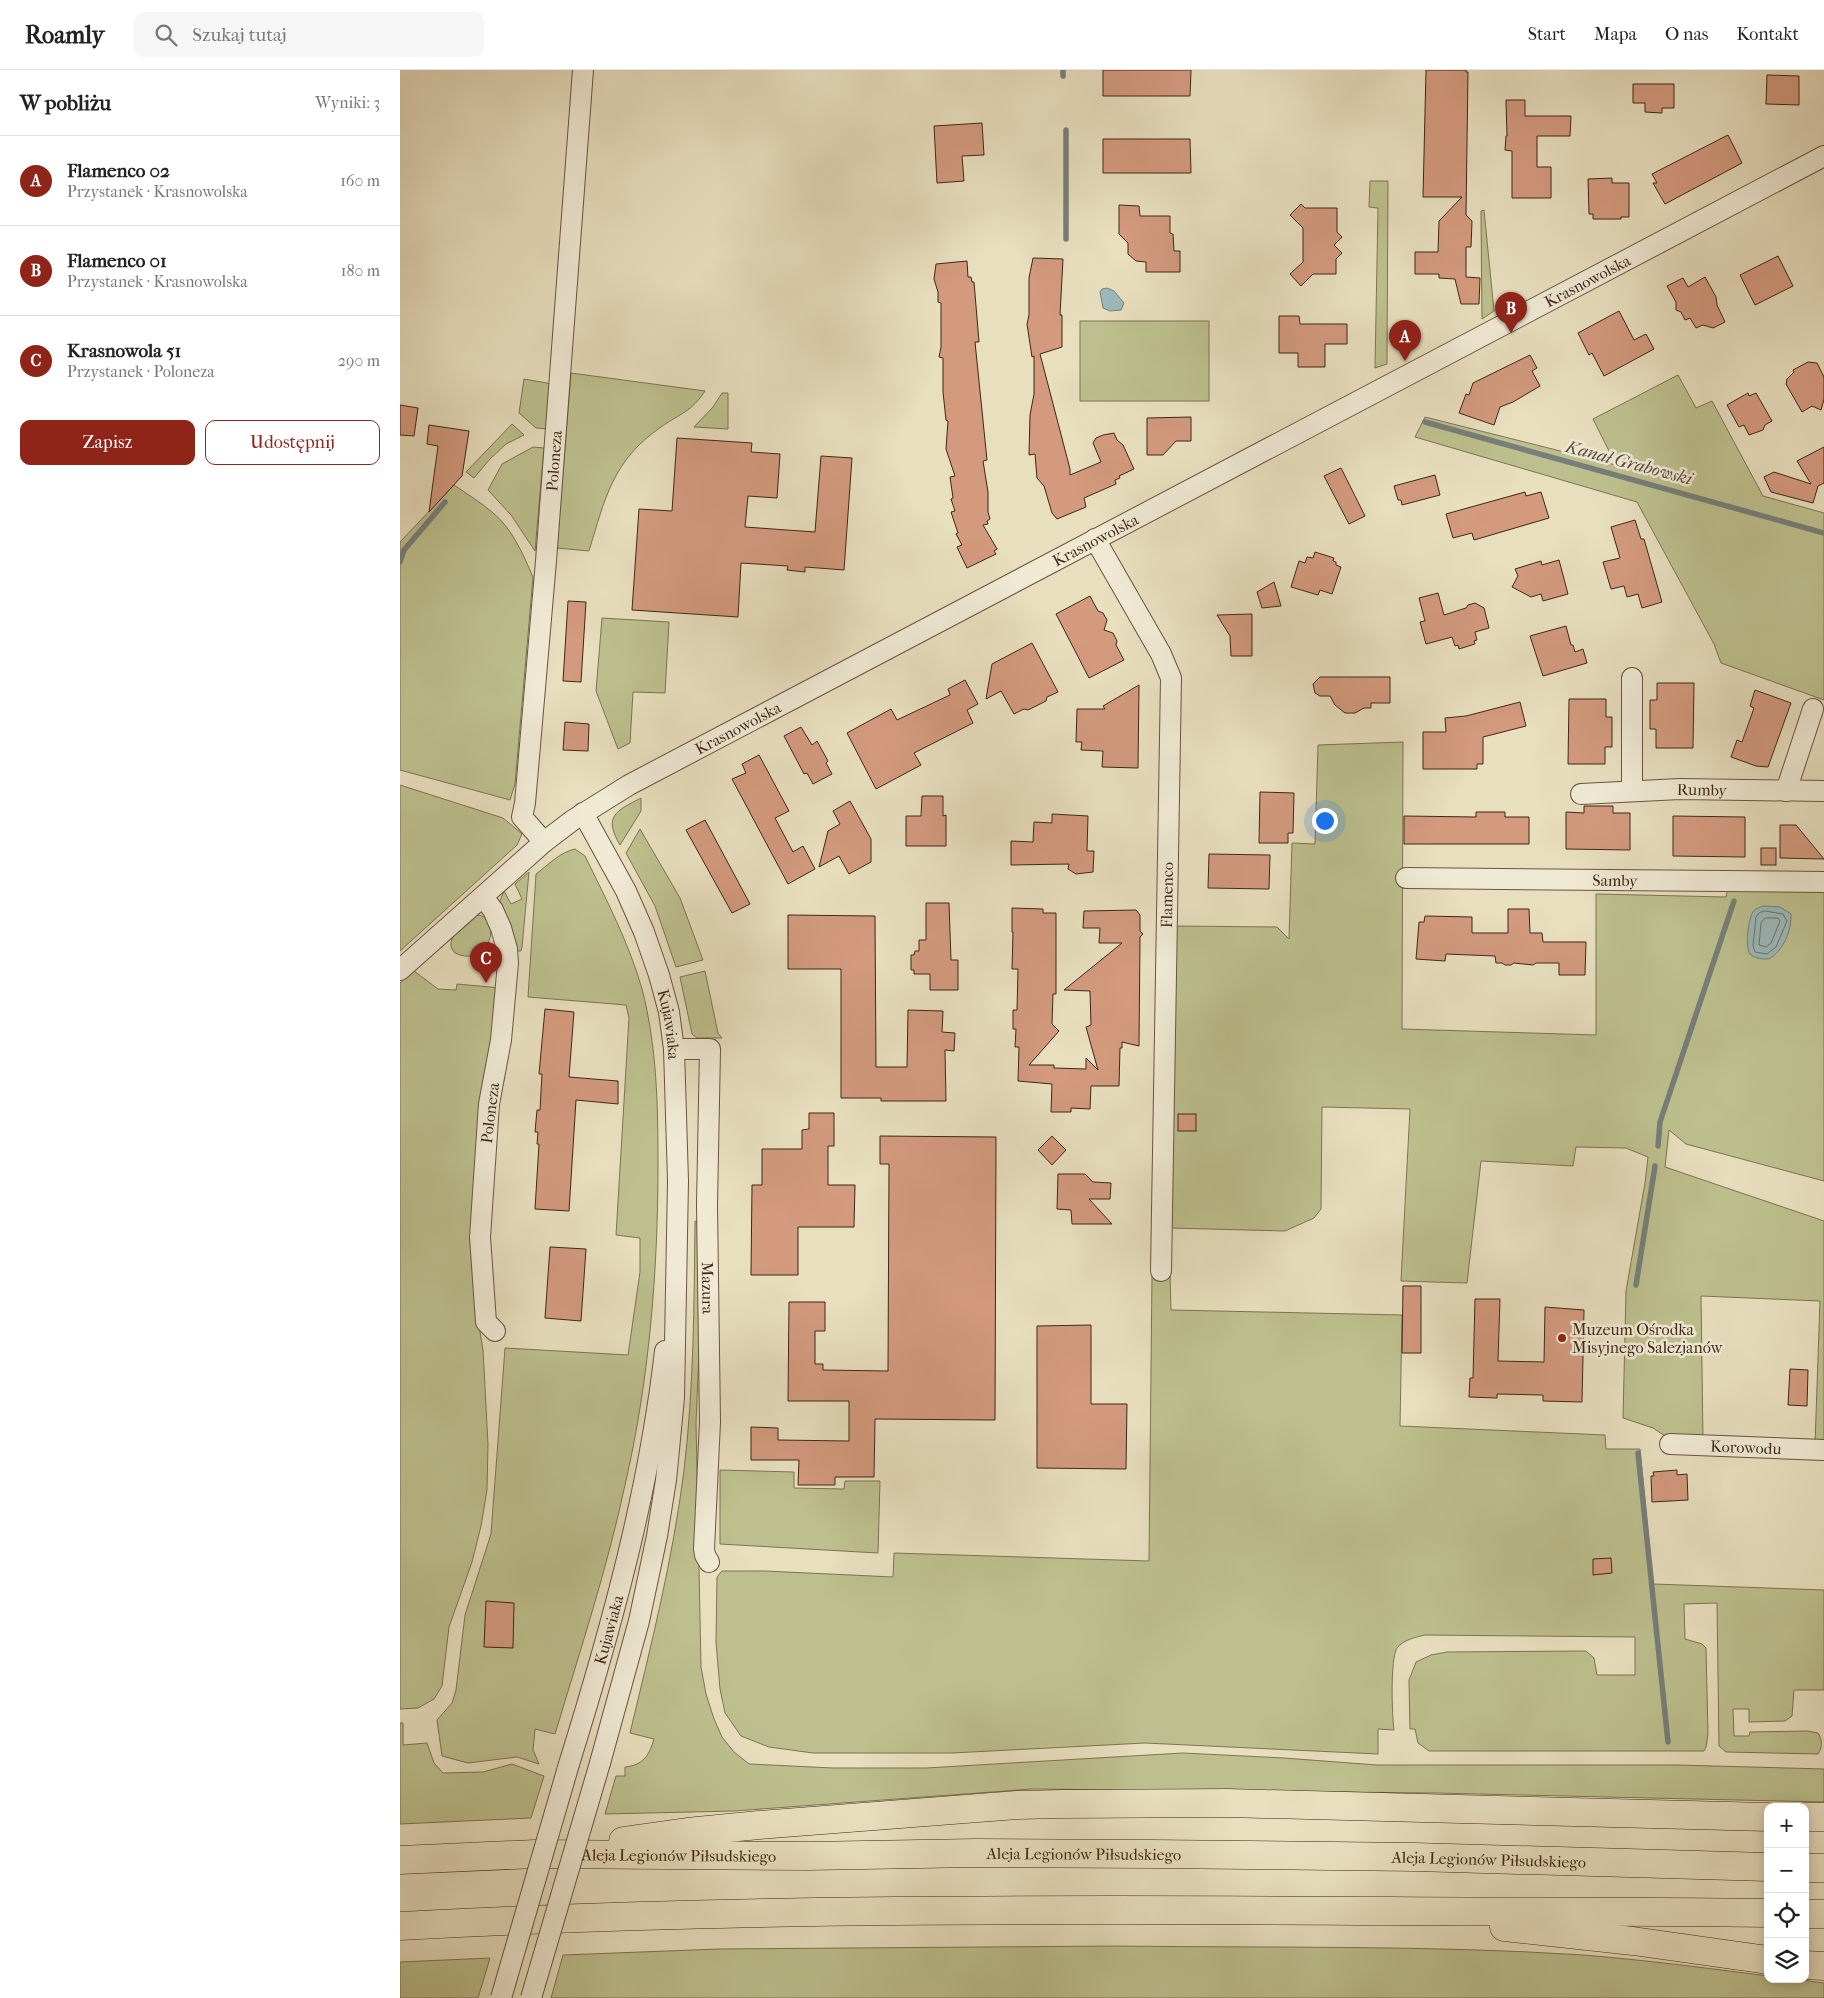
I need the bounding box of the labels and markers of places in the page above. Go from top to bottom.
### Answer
pin: B [1495,292,1527,333]
pin: A [1389,320,1421,361]
pin: C [470,942,502,983]
place label: Muzeum Ośrodka Misyjnego Salezjanów [1572,1320,1723,1357]
marker: Muzeum Ośrodka Misyjnego Salezjanów [1556,1332,1568,1344]

